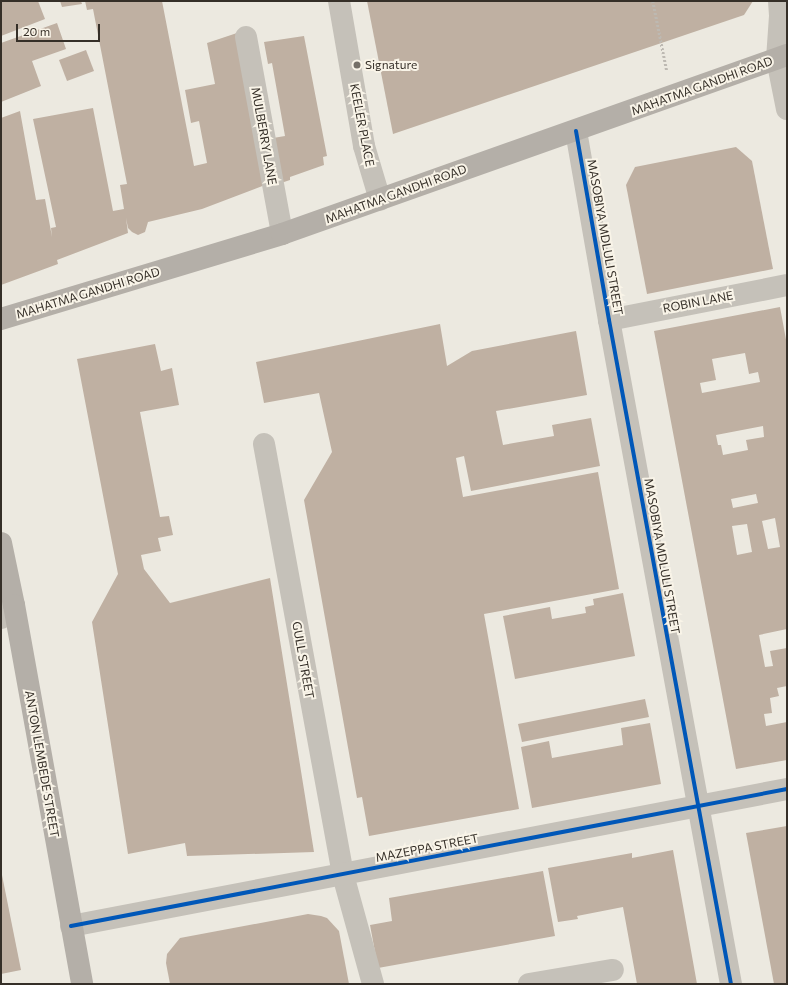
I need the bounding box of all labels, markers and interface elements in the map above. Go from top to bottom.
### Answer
scale bar [18,16,102,42]
text: 20 m [23,24,50,38]
street label: MAHATMA GANDHI ROAD [629,54,775,118]
place label: Signature [365,58,417,72]
marker: Signature [352,60,362,70]
street label: KEELER PLACE [347,82,377,168]
street label: MULBERRY LANE [248,86,280,186]
street label: MASOBIYA MDLULI STREET [584,158,626,316]
street label: MAHATMA GANDHI ROAD [323,162,469,226]
street label: MAHATMA GANDHI ROAD [14,264,162,322]
street label: ROBIN LANE [662,288,734,316]
street label: MASOBIYA MDLULI STREET [641,477,683,635]
street label: GULL STREET [289,620,317,700]
street label: ANTON LEMBEDE STREET [22,689,62,839]
street label: MAZEPPA STREET [374,831,480,865]

